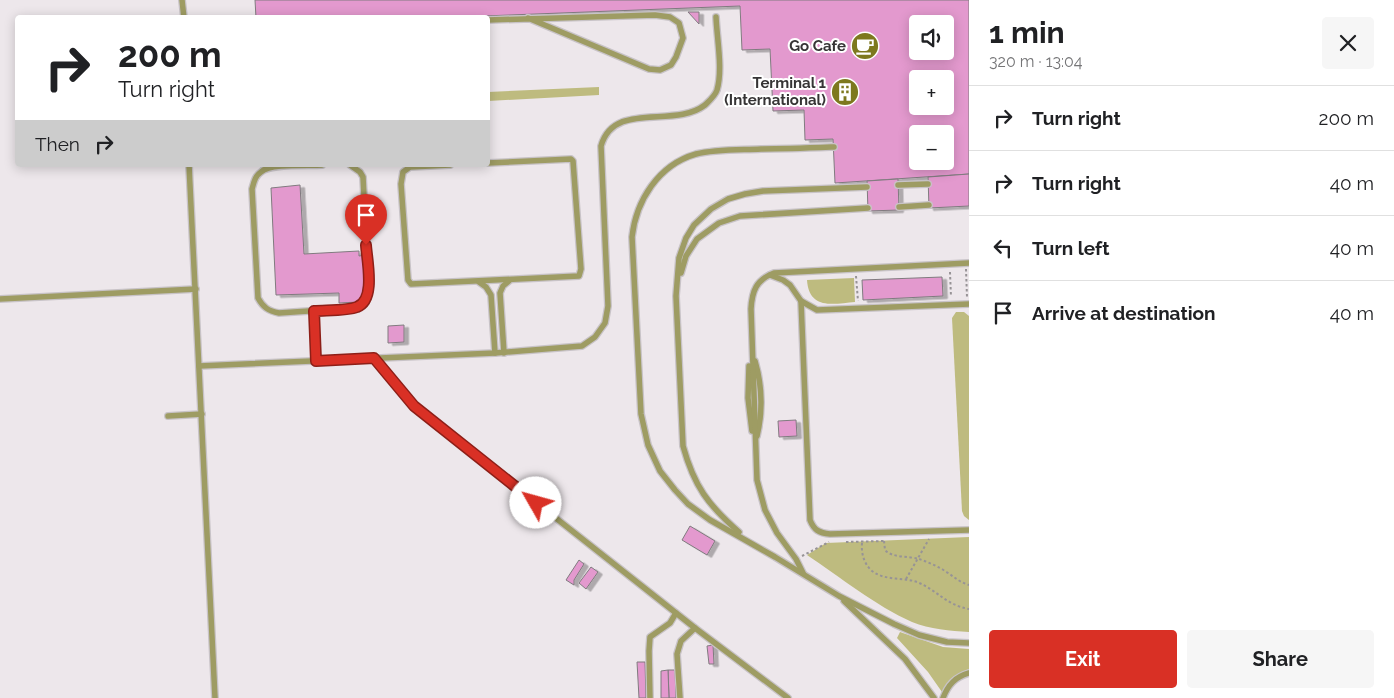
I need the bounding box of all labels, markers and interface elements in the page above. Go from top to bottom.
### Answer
map controls [909,15,954,170]
button: sound [909,15,954,60]
text: 1 min [989,15,1065,50]
button: close [1322,17,1374,69]
cafe icon: Go Cafe [850,31,880,61]
text: 200 m [118,34,222,75]
icon: right [35,35,100,100]
place label: Go Cafe [789,37,846,55]
text: 320 m · 13:04 [989,52,1083,71]
button: + [909,70,954,115]
place label: Terminal 1 (International) [724,74,827,109]
text: Turn right [118,76,215,102]
building icon: Terminal 1 (International) [830,77,860,107]
icon: right [989,104,1017,132]
text: Turn right [1032,107,1121,129]
text: 200 m [1319,107,1374,129]
button: − [909,125,954,170]
icon: right [90,130,118,158]
text: Then [35,133,80,155]
icon: right [989,169,1017,197]
text: Turn right [1032,172,1121,194]
text: 40 m [1330,172,1374,194]
pin [345,194,387,245]
icon: arrive [352,201,380,229]
icon: left [989,234,1017,262]
text: Turn left [1032,237,1109,259]
text: 40 m [1330,237,1374,259]
icon: arrive [989,299,1017,327]
text: Arrive at destination [1032,302,1216,324]
text: 40 m [1330,302,1374,324]
position arrow [509,476,561,528]
button: Exit [989,630,1177,688]
button: Share [1187,630,1374,688]

